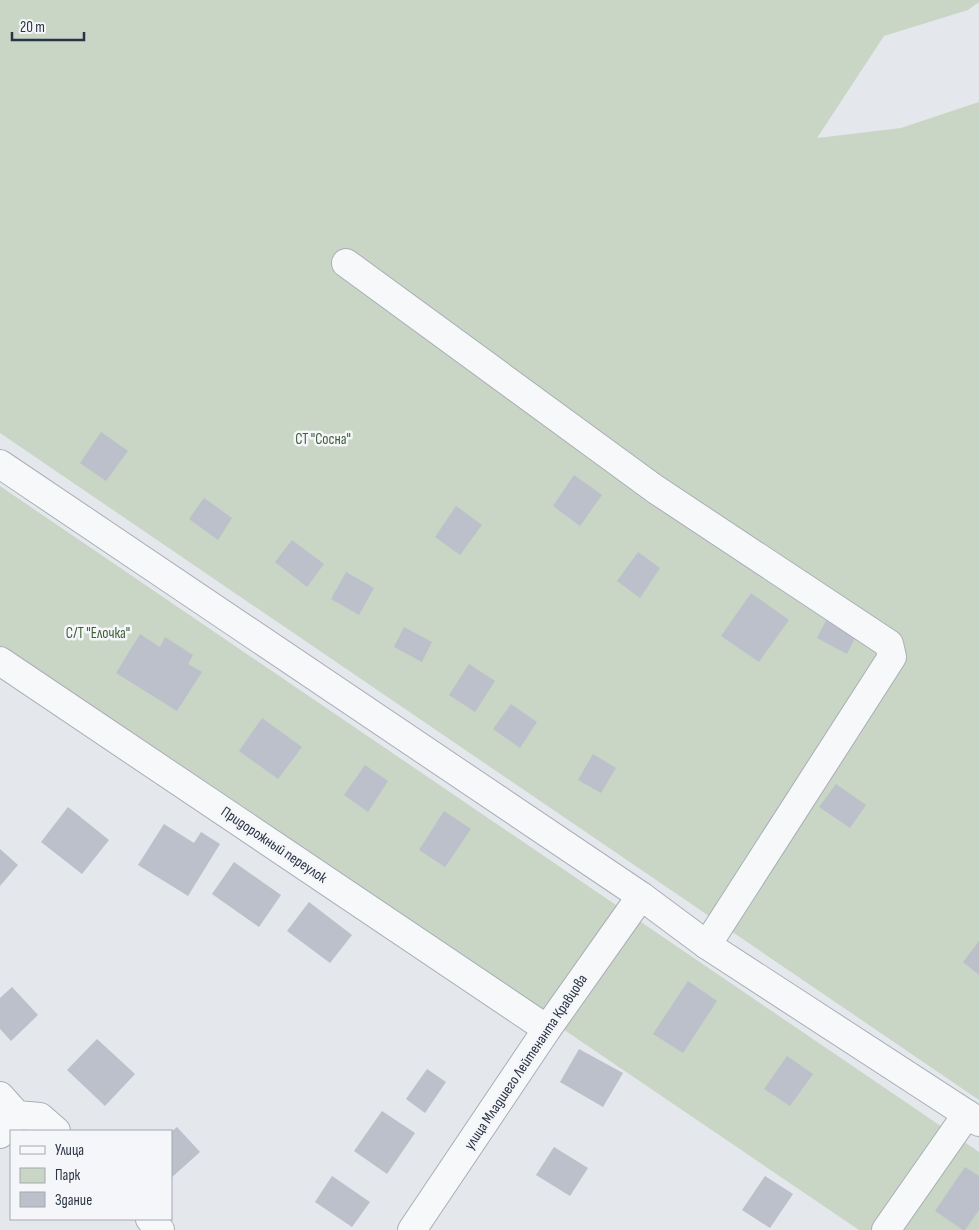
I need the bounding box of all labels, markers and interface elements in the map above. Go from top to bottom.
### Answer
scale bar [12,10,85,42]
text: 20 m [20,18,45,37]
park label: СТ "Сосна" [295,430,351,449]
park label: С/Т "Елочка" [66,624,130,643]
street label: Придорожный переулок [217,802,331,888]
street label: улица Младшего Лейтенанта Кравцова [460,970,592,1153]
legend [10,1130,172,1220]
text: Улица [55,1141,84,1160]
text: Парк [55,1166,81,1185]
text: Здание [55,1191,92,1210]

